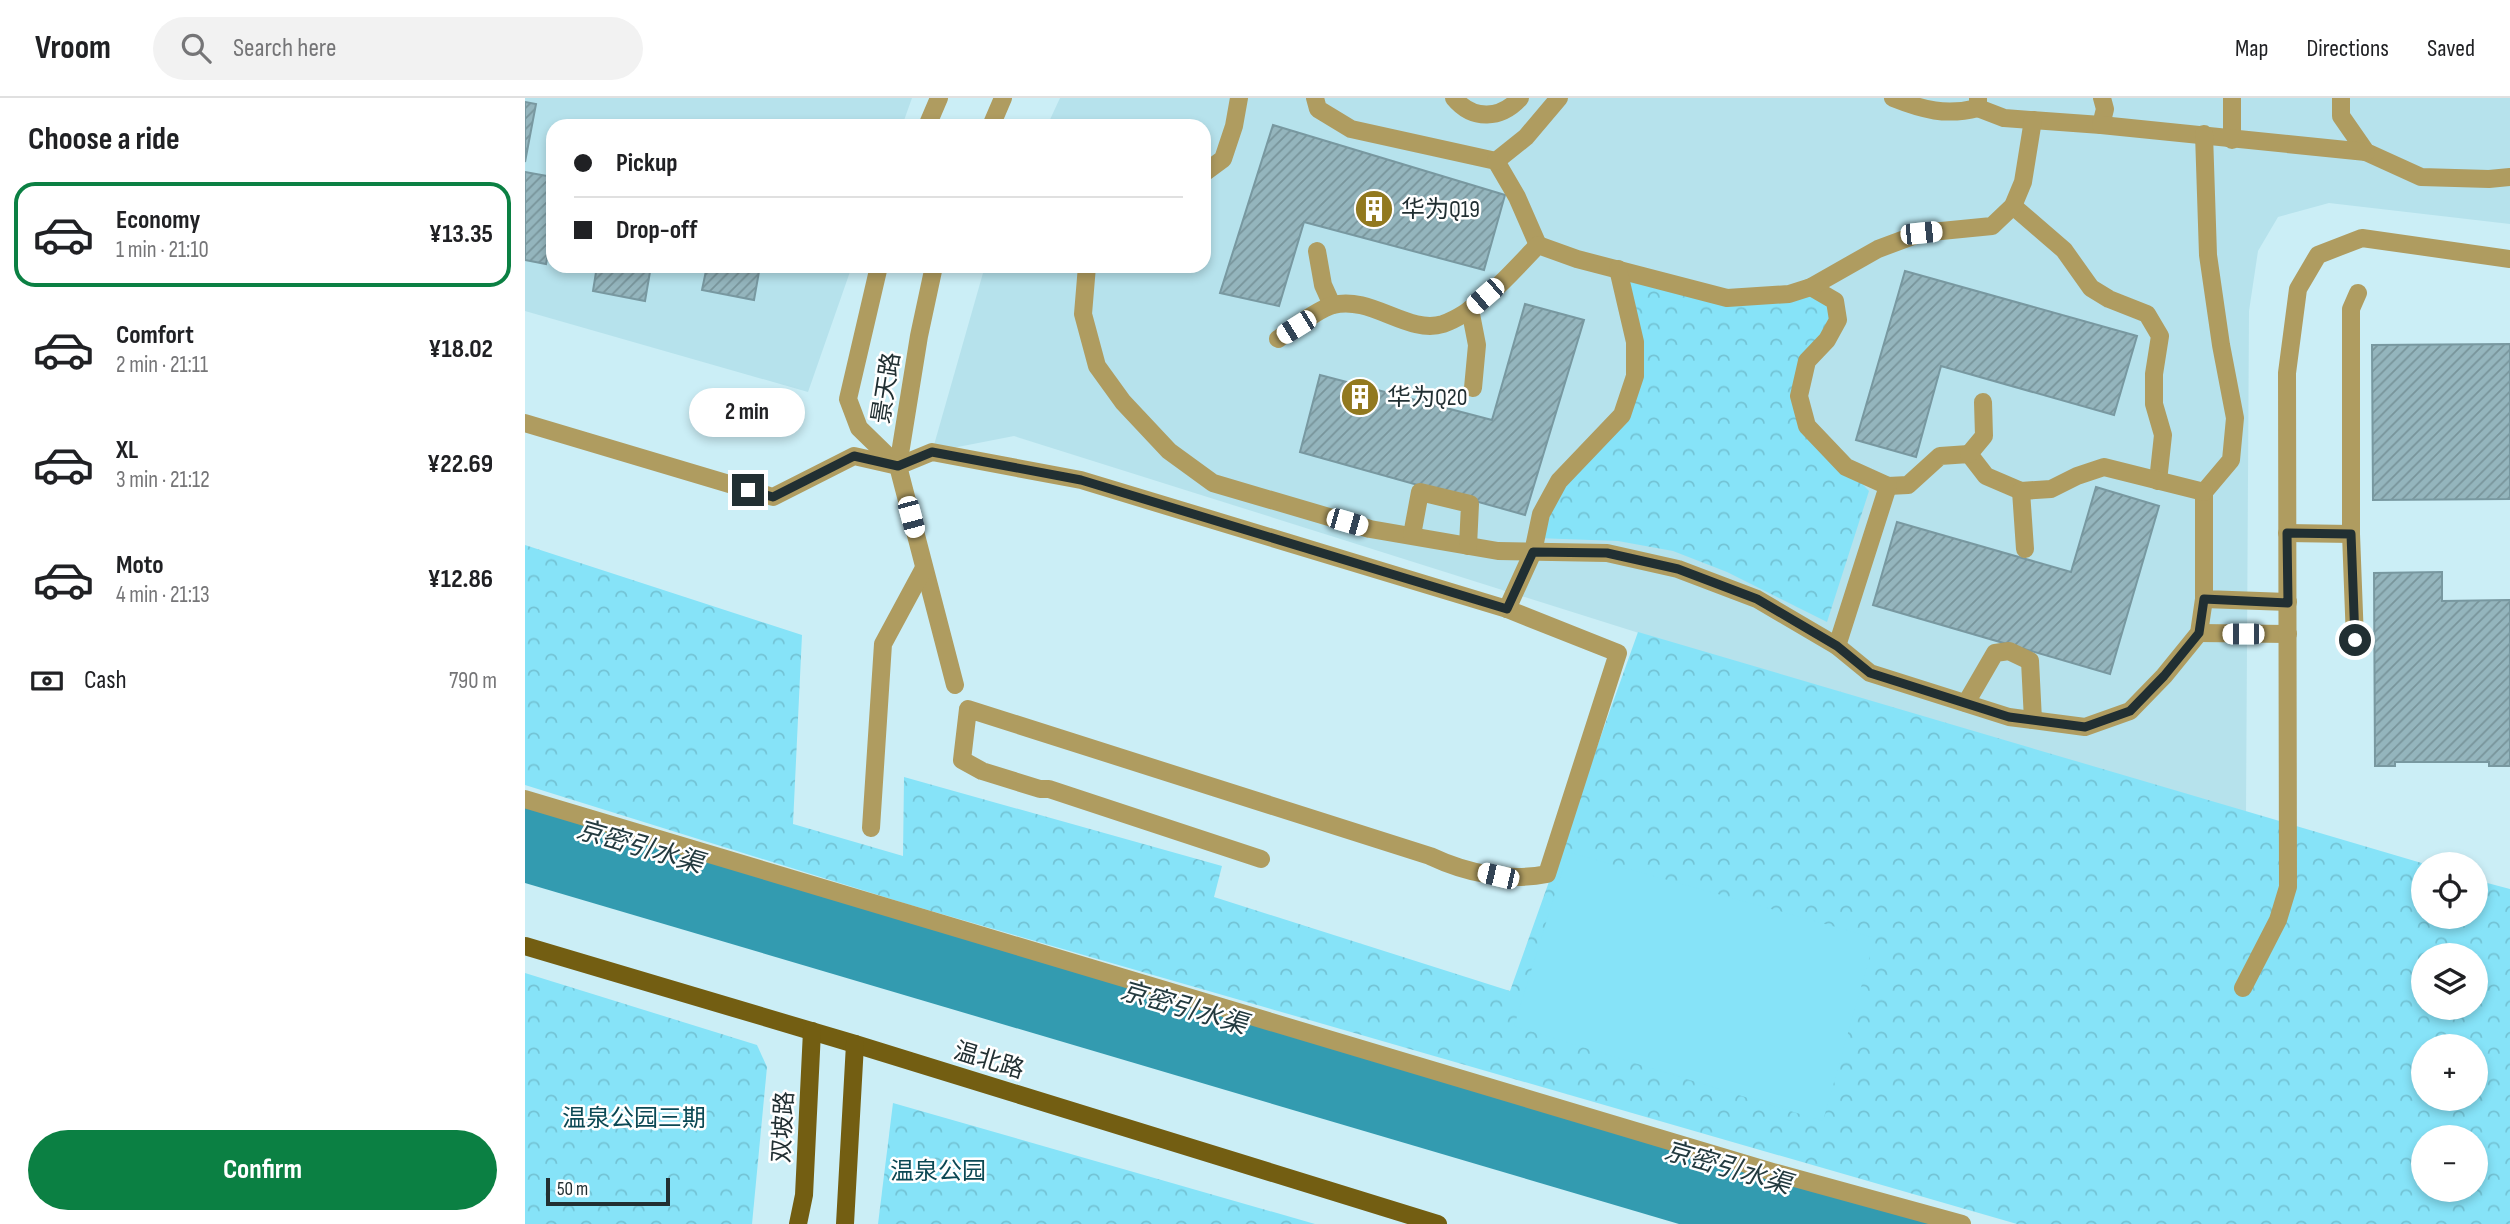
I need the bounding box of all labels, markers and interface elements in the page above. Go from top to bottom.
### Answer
search box [153,17,643,80]
text: Vroom [35,28,111,68]
icon: search [177,29,215,67]
text: Search here [233,33,336,64]
text: Map [2235,34,2268,63]
text: Directions [2306,34,2389,63]
text: Saved [2427,34,2475,63]
text: Choose a ride [28,120,180,159]
text: Pickup [616,148,678,179]
building icon: 华为Q19 [1353,188,1395,230]
place label: 华为Q19 [1401,195,1480,224]
icon: car [32,203,95,266]
text: Economy [116,205,200,236]
text: Drop-off [616,215,697,246]
text: ¥13.35 [429,219,493,250]
car [1900,220,1943,246]
text: 1 min · 21:10 [116,236,209,264]
car [1463,274,1508,318]
car [1273,307,1320,347]
icon: car [32,318,95,381]
text: Comfort [116,320,194,351]
text: ¥18.02 [428,334,493,365]
street label: 景天路 [867,350,906,426]
text: 2 min · 21:11 [116,351,208,379]
building icon: 华为Q20 [1339,376,1381,418]
place label: 华为Q20 [1387,383,1467,412]
callout: 2 min [690,388,806,438]
text: 2 min [725,398,769,426]
icon: car [32,433,95,496]
text: XL [116,435,138,466]
text: ¥22.69 [427,449,493,480]
text: 3 min · 21:12 [116,466,210,494]
route end [732,474,764,506]
car [896,494,927,540]
car [1324,506,1371,538]
icon: car [32,548,95,611]
text: Moto [116,550,164,581]
text: ¥12.86 [427,564,493,595]
text: 4 min · 21:13 [116,581,210,609]
car [2223,624,2265,645]
route start [2339,624,2371,656]
icon: cash [28,662,66,700]
text: Cash [84,665,127,696]
text: 790 m [449,667,497,695]
water label: 京密引水渠 [573,815,710,881]
map controls [2411,852,2488,1202]
button: locate [2411,852,2488,929]
car [1476,861,1521,891]
button: layers [2411,943,2488,1020]
water label: 京密引水渠 [1117,976,1254,1042]
button: + [2411,1034,2488,1111]
street label: 温北路 [950,1036,1028,1085]
street label: 双坡路 [767,1090,800,1164]
park label: 温泉公园三期 [562,1104,706,1133]
button: − [2411,1125,2488,1202]
button: Confirm [28,1130,497,1210]
water label: 京密引水渠 [1661,1136,1798,1202]
park label: 温泉公园 [890,1157,986,1186]
scale bar [546,1175,670,1207]
text: 50 m [557,1178,588,1201]

